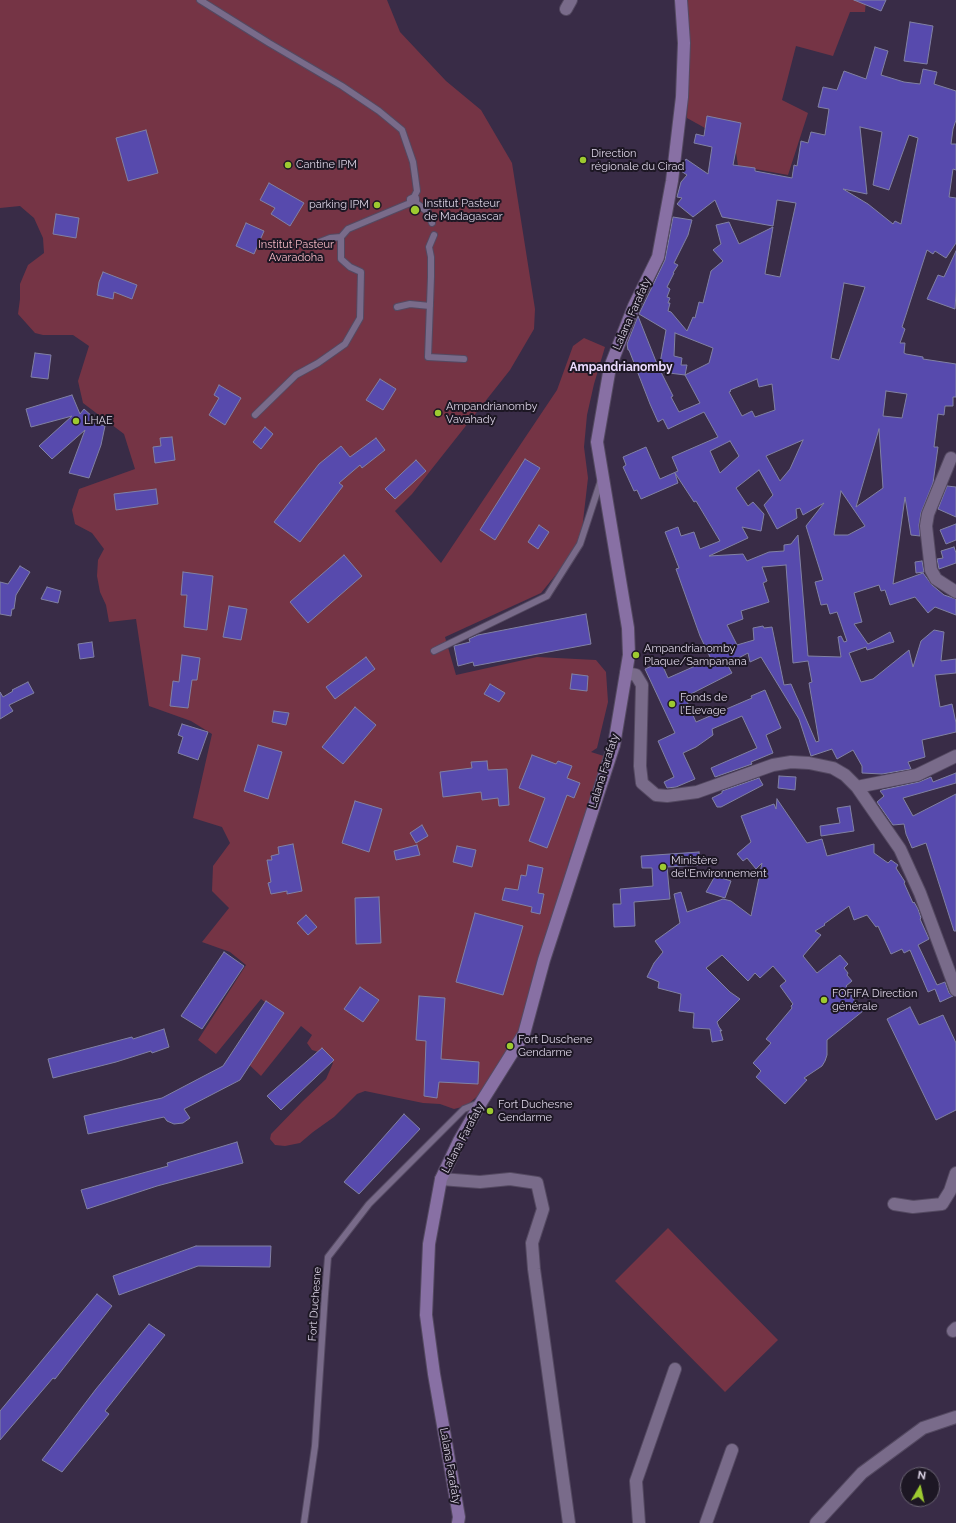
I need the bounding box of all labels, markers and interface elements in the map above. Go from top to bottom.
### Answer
place label: Direction régionale du Cirad [591,147,684,173]
marker: Direction régionale du Cirad [578,155,588,165]
place label: Cantine IPM [296,158,357,172]
marker: Cantine IPM [283,160,293,170]
place label: Institut Pasteur de Madagascar [424,197,503,223]
place label: parking IPM [309,198,369,212]
marker: parking IPM [372,200,382,210]
marker: Institut Pasteur de Madagascar [409,204,421,216]
park label: Institut Pasteur Avaradoha [258,238,334,264]
street label: Lalana Farafaty [610,276,654,352]
district label: Ampandrianomby [570,360,672,374]
place label: Ampandrianomby Vavahady [446,400,537,426]
marker: Ampandrianomby Vavahady [433,408,443,418]
place label: LHAE [84,414,113,428]
marker: LHAE [71,416,81,426]
place label: Ampandrianomby Plaque/Sampanana [644,642,747,668]
marker: Ampandrianomby Plaque/Sampanana [631,650,641,660]
place label: Fonds de l'Elevage [680,691,727,717]
marker: Fonds de l'Elevage [667,699,677,709]
street label: Lalana Farafaty [586,732,622,810]
place label: Ministère del'Environnement [671,854,767,880]
marker: Ministère del'Environnement [658,862,668,872]
place label: FOFIFA Direction générale [832,987,917,1013]
marker: FOFIFA Direction générale [819,995,829,1005]
place label: Fort Duschene Gendarme [518,1033,593,1059]
marker: Fort Duschene Gendarme [505,1041,515,1051]
place label: Fort Duchesne Gendarme [498,1098,573,1124]
street label: Lalana Farafaty [439,1101,487,1175]
marker: Fort Duchesne Gendarme [485,1106,495,1116]
street label: Fort Duchesne [306,1266,324,1342]
street label: Lalana Farafaty [437,1427,463,1505]
north arrow [900,1467,940,1507]
text: N [917,1469,927,1483]

